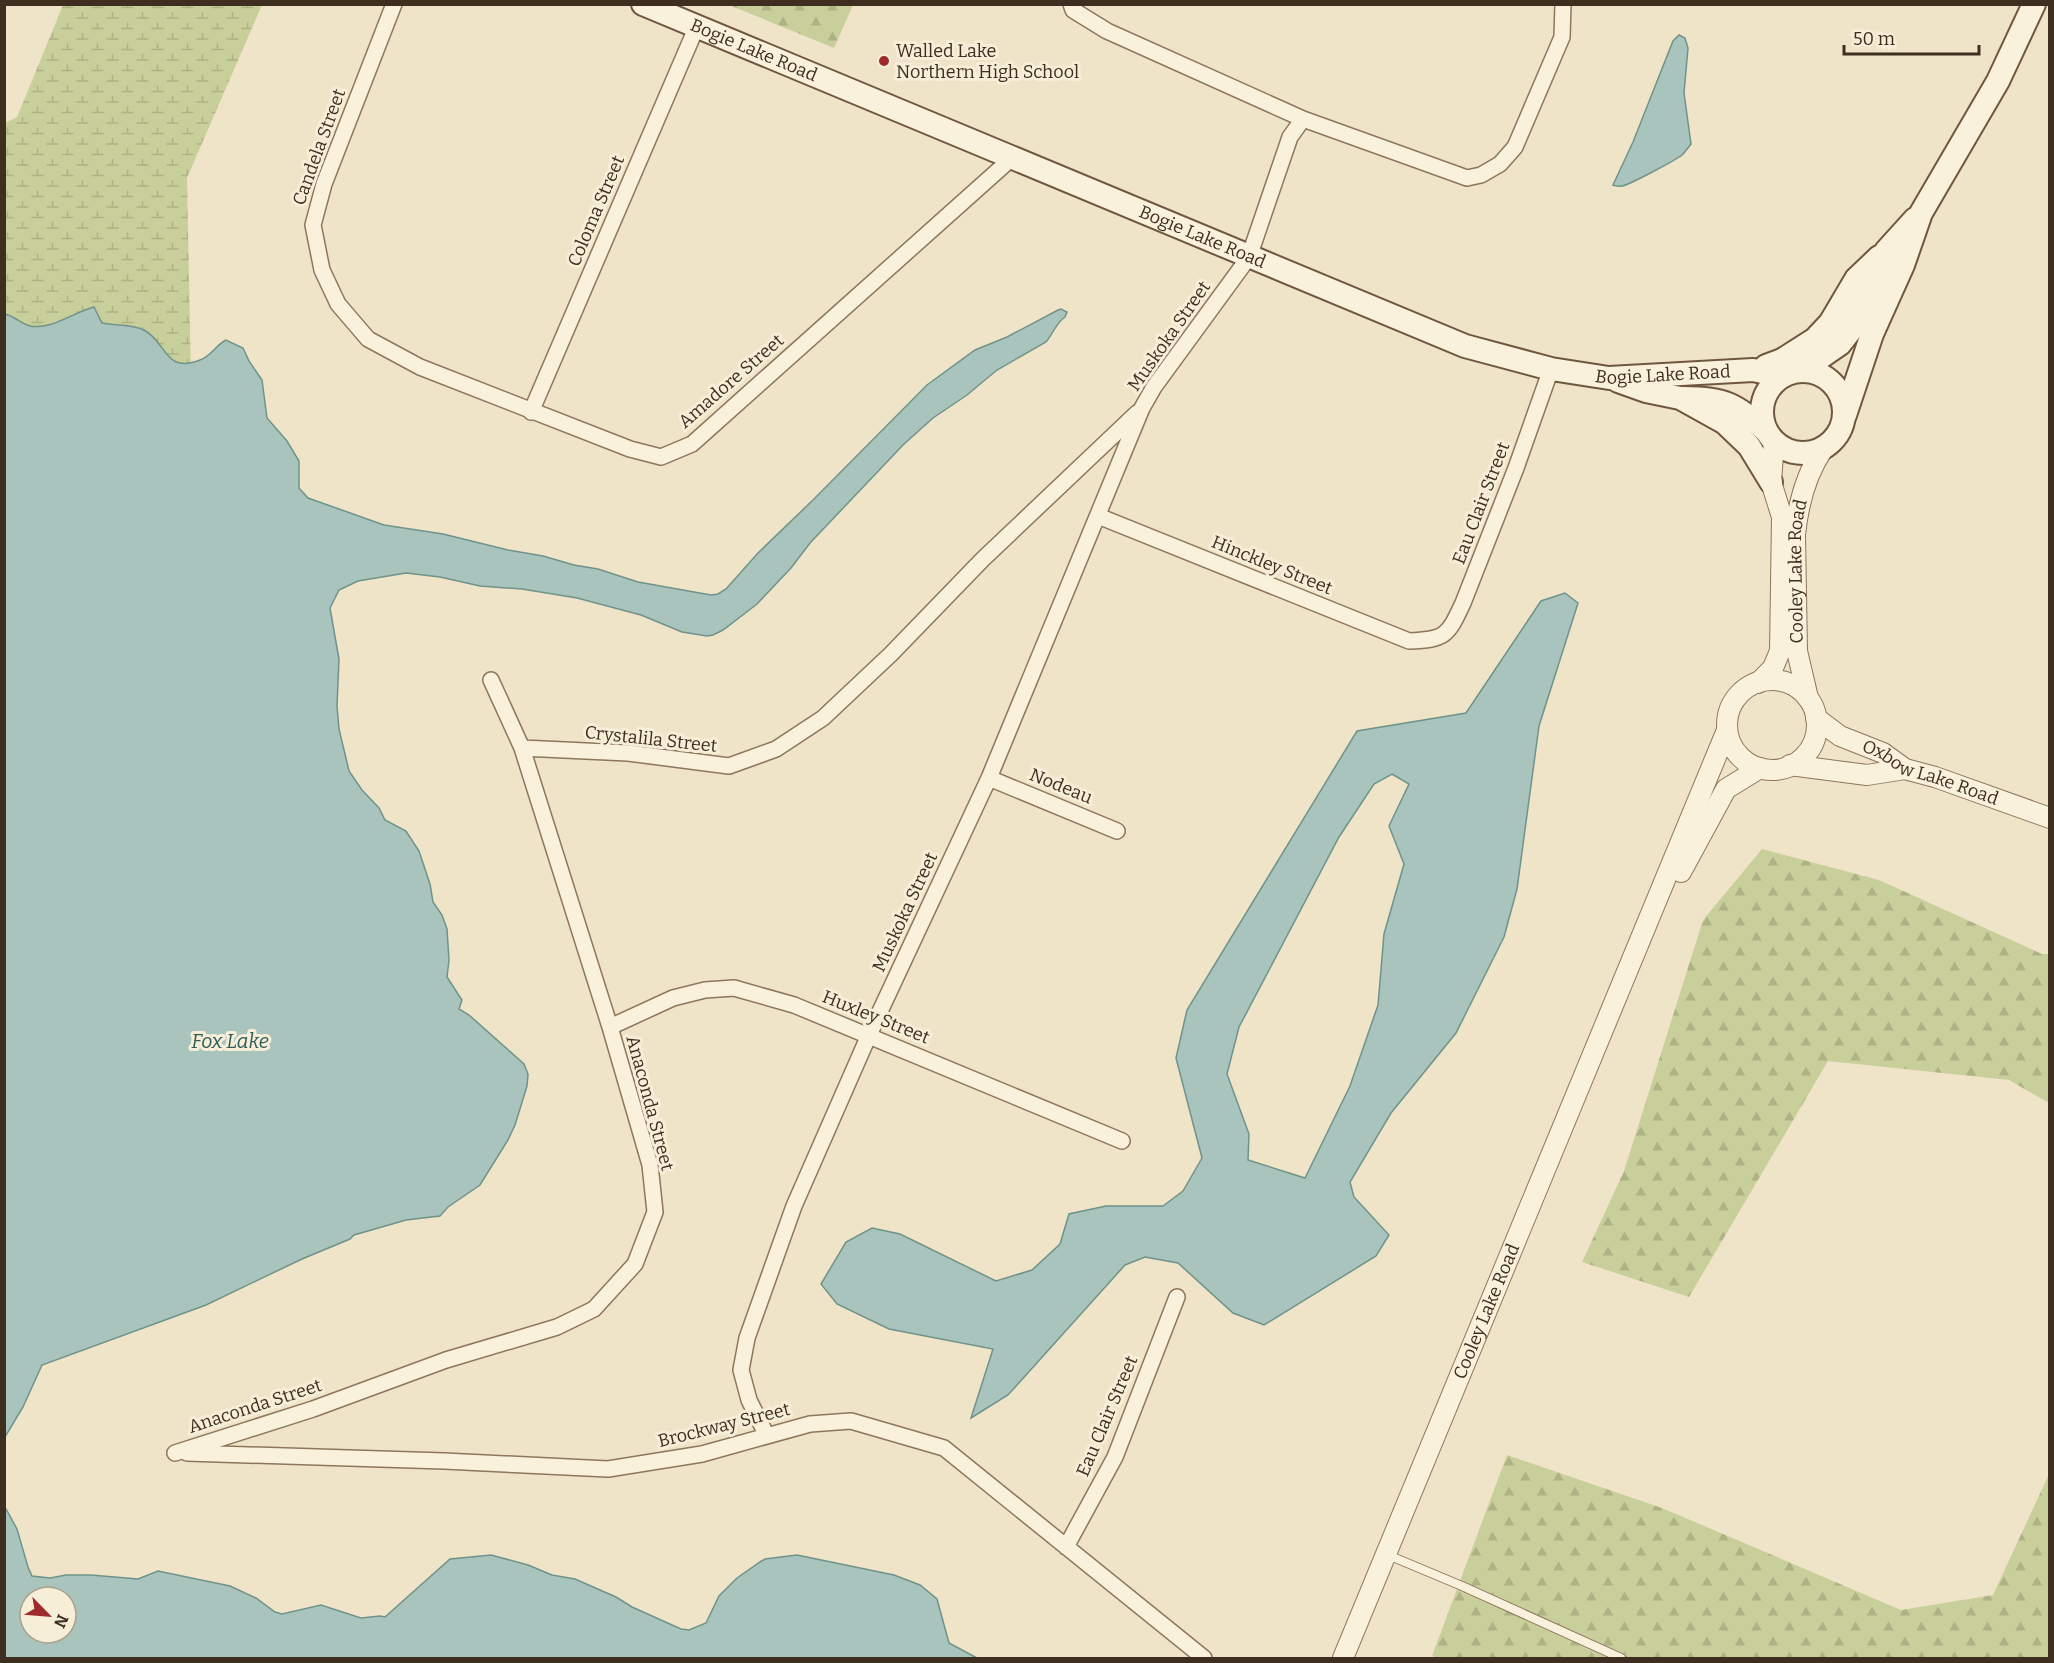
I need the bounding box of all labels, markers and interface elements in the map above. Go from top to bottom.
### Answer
street label: Bogie Lake Road [687,14,821,86]
scale bar [1844,18,1979,56]
text: 50 m [1853,28,1895,50]
place label: Walled Lake Northern High School [896,40,1079,83]
marker: Walled Lake Northern High School [877,54,891,68]
street label: Candela Street [288,85,350,208]
street label: Coloma Street [563,152,629,270]
street label: Bogie Lake Road [1136,201,1270,273]
street label: Muskoka Street [1123,276,1215,395]
street label: Amadore Street [674,329,788,433]
street label: Bogie Lake Road [1594,360,1731,389]
street label: Eau Clair Street [1448,438,1515,567]
street label: Cooley Lake Road [1784,497,1812,644]
street label: Hinckley Street [1208,531,1336,599]
street label: Crystalila Street [584,721,719,757]
street label: Oxbow Lake Road [1859,735,2002,810]
street label: Nodeau [1026,763,1096,809]
street label: Muskoka Street [868,848,943,975]
street label: Huxley Street [819,986,933,1049]
water label: Fox Lake [191,1029,269,1053]
street label: Anaconda Street [621,1033,679,1173]
street label: Cooley Lake Road [1449,1240,1524,1383]
street label: Eau Clair Street [1072,1352,1143,1480]
street label: Anaconda Street [186,1374,325,1438]
street label: Brockway Street [656,1398,793,1452]
north arrow [18,1585,78,1645]
text: N [50,1612,72,1631]

